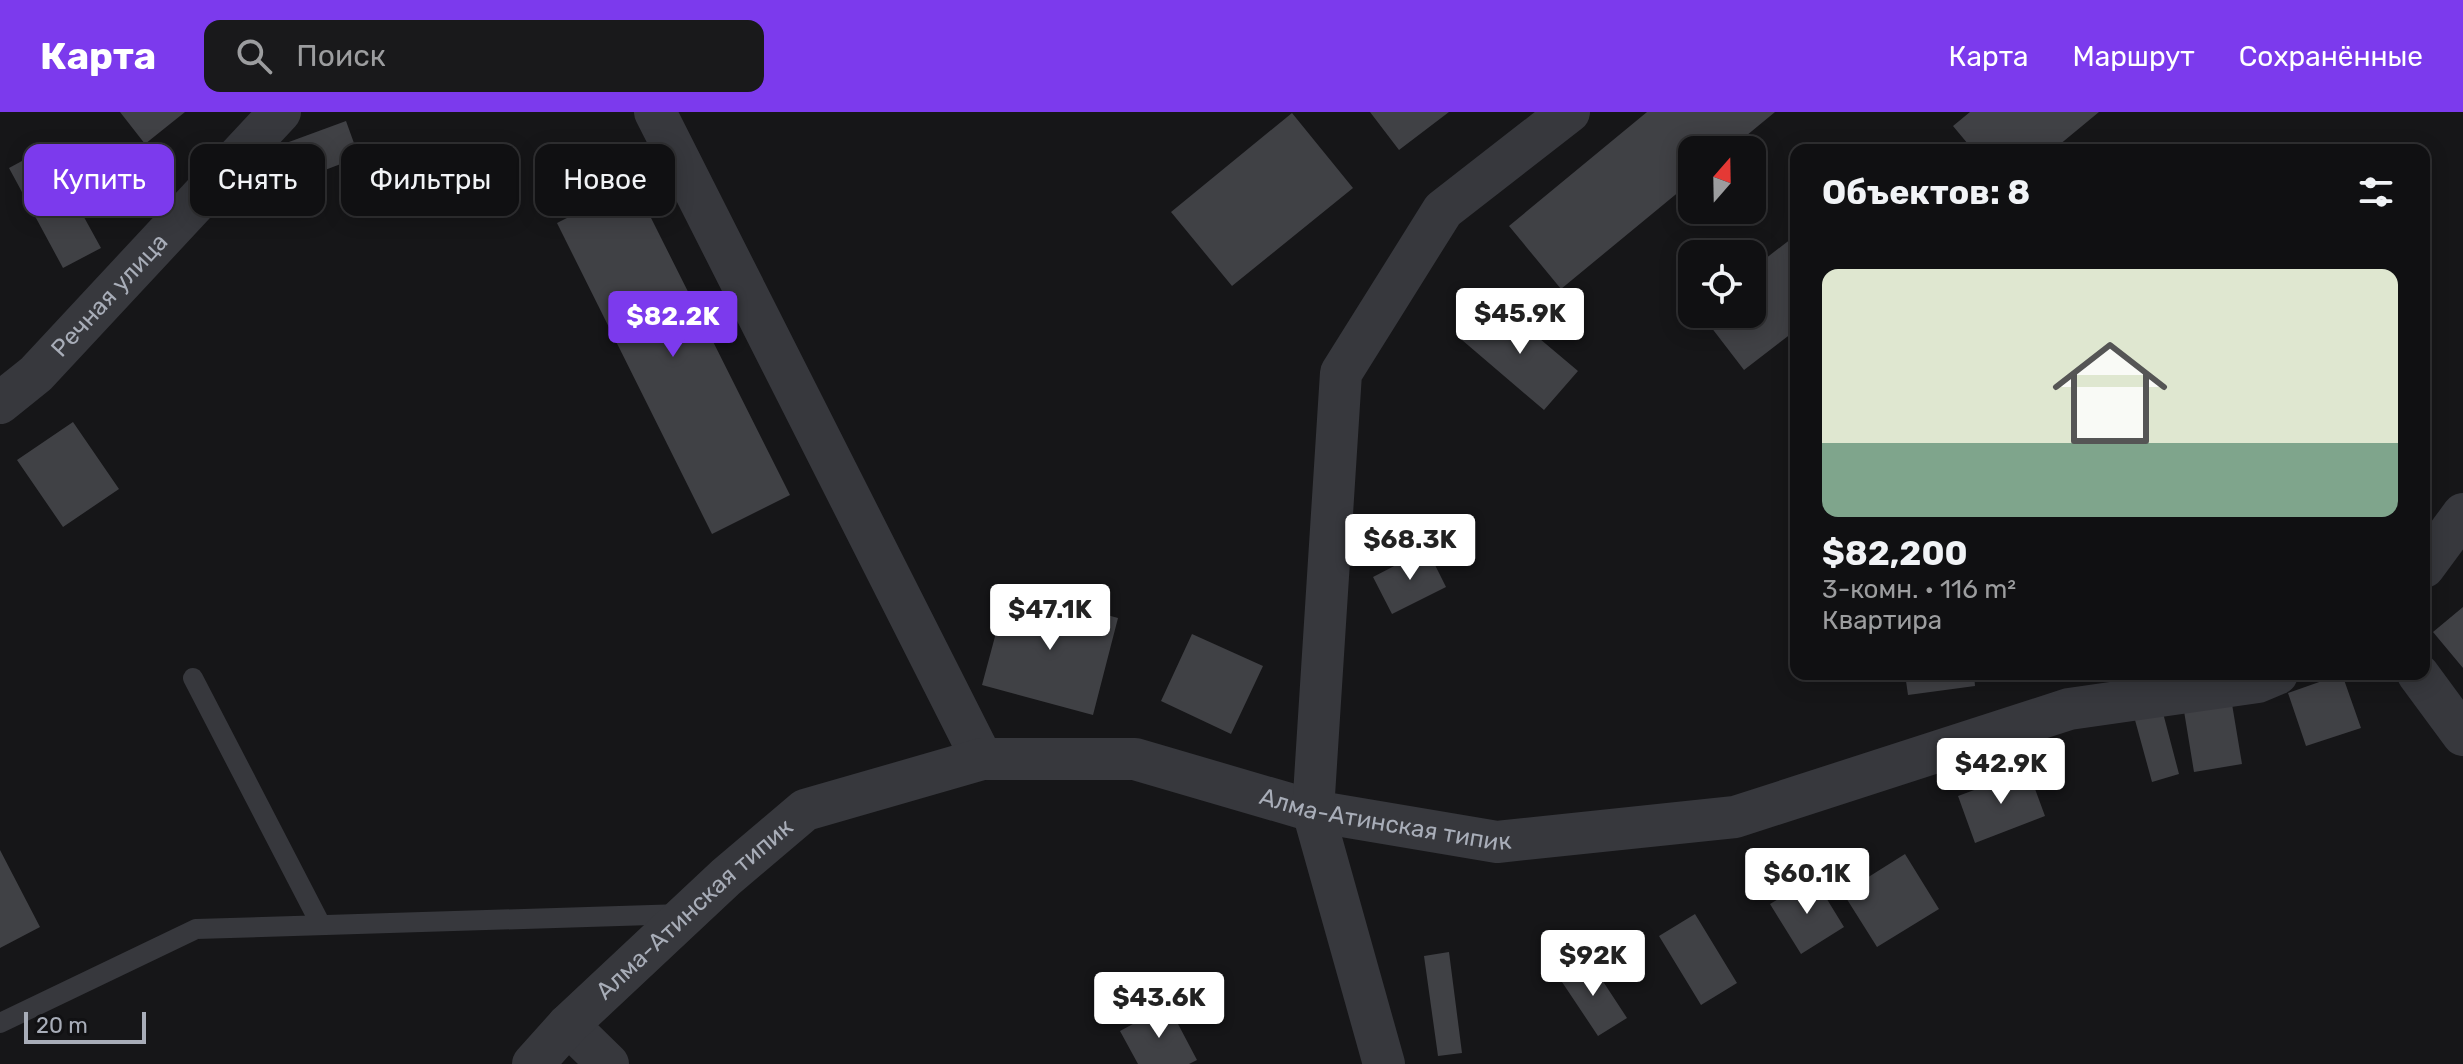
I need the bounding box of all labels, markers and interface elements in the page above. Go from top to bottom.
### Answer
search box [204,20,764,92]
text: Карта [40,33,156,79]
icon: search [232,34,276,78]
text: Поиск [296,38,386,74]
text: Карта [1949,40,2028,73]
text: Маршрут [2072,40,2195,73]
text: Сохранённые [2239,40,2423,73]
north arrow [1678,136,1766,224]
map controls [1678,136,1766,328]
chip: Купить [24,144,174,216]
chip: Снять [190,144,325,216]
chip: Фильтры [341,144,519,216]
chip: Новое [535,144,675,216]
icon: filters [2354,170,2398,214]
text: Объектов: 8 [1822,172,2030,213]
street label: Речная улица [45,228,174,362]
button: locate [1678,240,1766,328]
pin: $45.9K [1455,288,1585,356]
pin: $82.2K [608,291,738,359]
text: $45.9K [1474,298,1566,329]
text: $82.2K [626,301,720,332]
icon: home [2038,321,2182,465]
pin: $68.3K [1345,514,1475,582]
text: $68.3K [1363,524,1457,555]
text: $82,200 [1822,533,1968,574]
text: 3-комн. · 116 m² [1822,574,2016,605]
pin: $47.1K [985,584,1115,652]
text: $47.1K [1008,594,1092,625]
text: Квартира [1822,605,1942,636]
pin: $42.9K [1936,738,2066,806]
text: $42.9K [1955,748,2047,779]
street label: Алма-Атинская типик [1256,782,1513,856]
street label: Алма-Атинская типик [590,813,798,1005]
pin: $60.1K [1742,848,1872,916]
text: $60.1K [1763,858,1851,889]
pin: $92K [1546,930,1640,998]
text: $92K [1559,940,1627,971]
pin: $43.6K [1094,972,1224,1040]
text: $43.6K [1112,982,1206,1013]
scale bar [24,1008,146,1044]
text: 20 m [36,1012,88,1039]

